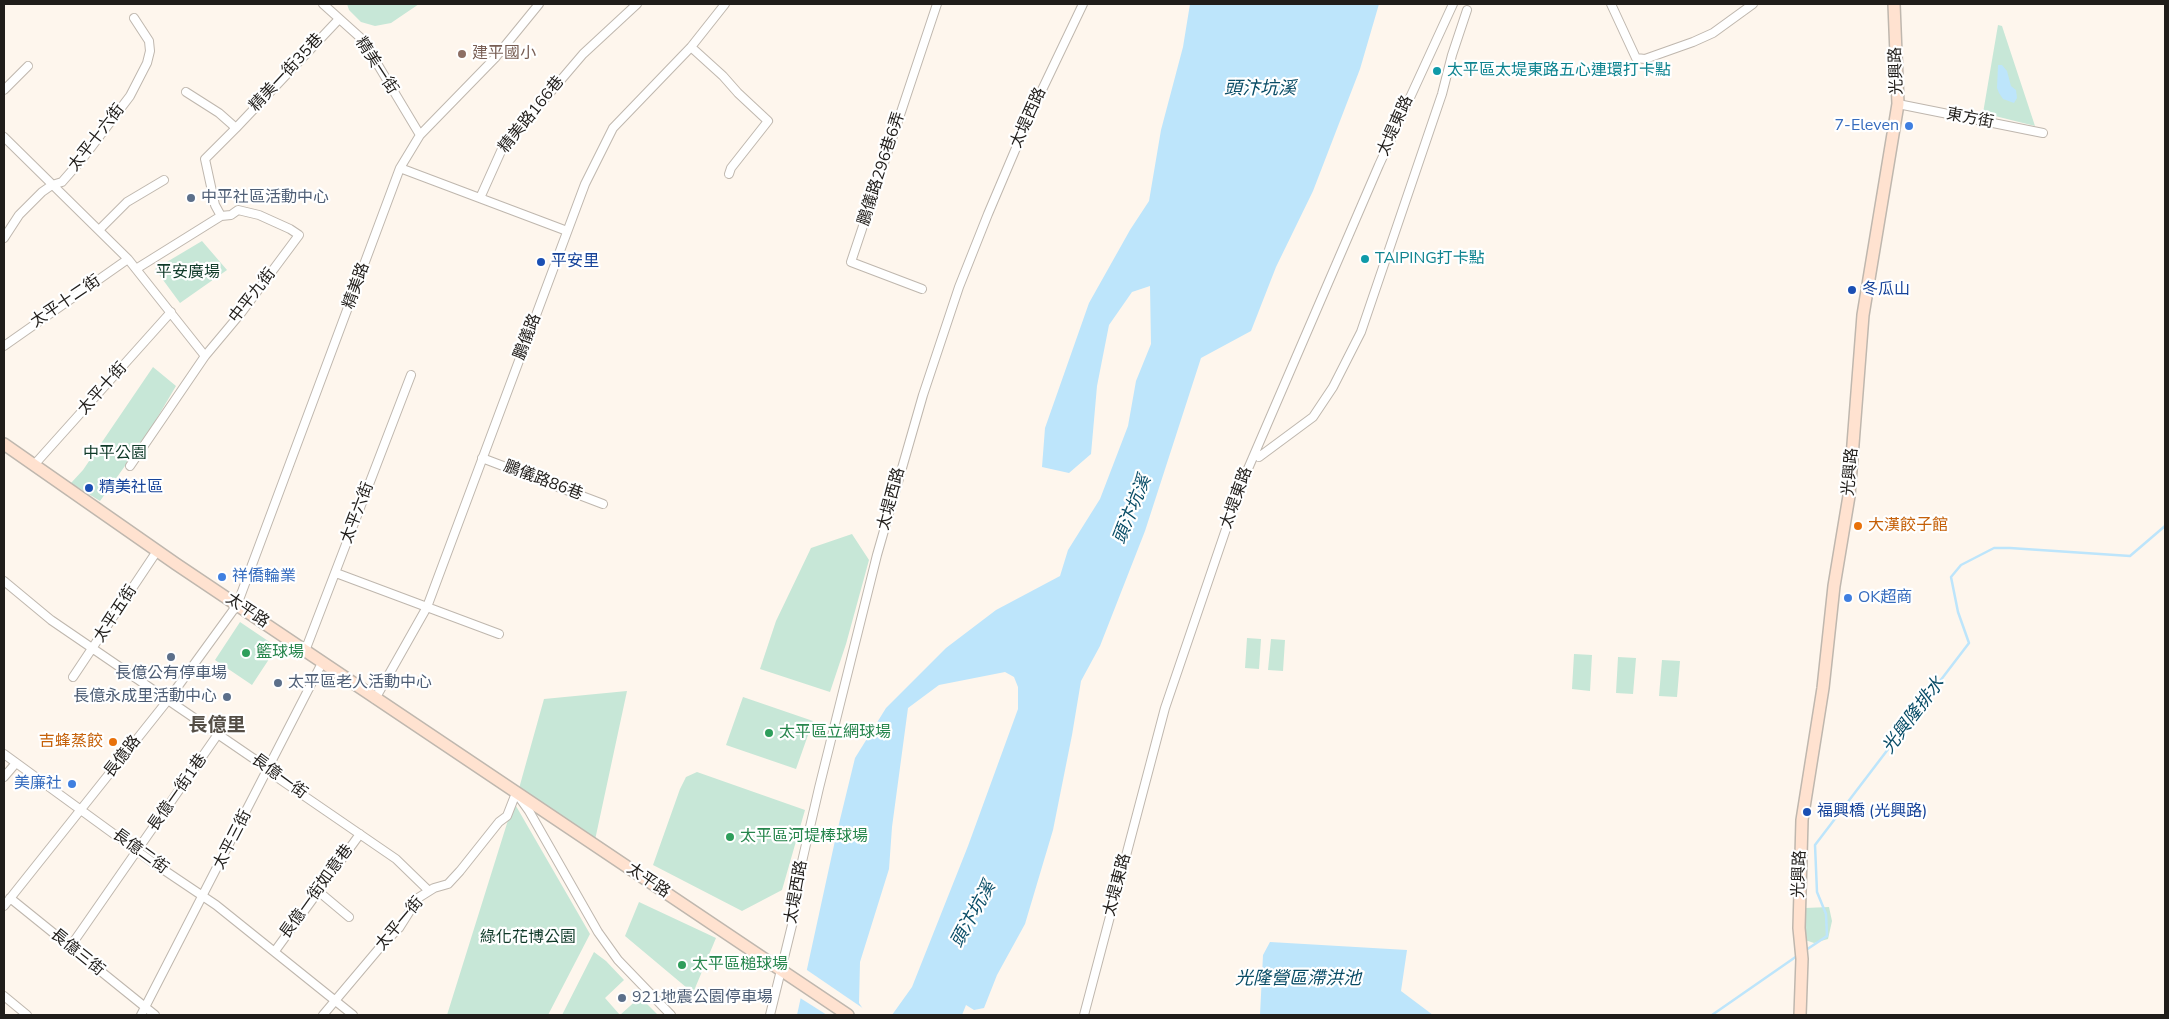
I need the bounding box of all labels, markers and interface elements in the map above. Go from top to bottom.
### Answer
street label: 精美一街35巷 [246,30,328,116]
street label: 精美一街 [351,34,401,98]
place label: 建平國小 [472,44,536,64]
street label: 光興路 [1887,47,1907,95]
marker: 建平國小 [456,48,468,60]
place label: 太平區太堤東路五心連環打卡點 [1447,61,1671,81]
marker: 太平區太堤東路五心連環打卡點 [1431,65,1443,77]
street label: 精美路166巷 [495,73,569,157]
water label: 頭汴坑溪 [1224,79,1296,101]
street label: 太堤西路 [1007,85,1051,151]
street label: 太堤東路 [1374,93,1418,159]
street label: 太平十六街 [65,101,129,175]
street label: 東方街 [1945,105,1995,133]
street label: 鵬儀路296巷6弄 [855,110,909,228]
place label: 7-Eleven [1835,116,1899,136]
marker: 7-Eleven [1903,120,1915,132]
place label: 中平社區活動中心 [201,188,329,208]
marker: 中平社區活動中心 [185,192,197,204]
place label: TAIPING打卡點 [1375,249,1485,269]
place label: 平安里 [551,252,599,272]
marker: TAIPING打卡點 [1359,253,1371,265]
marker: 平安里 [535,256,547,268]
street label: 精美路 [340,260,374,312]
park label: 平安廣場 [156,263,220,283]
street label: 中平九街 [226,265,280,327]
street label: 太平十二街 [27,272,105,332]
place label: 冬瓜山 [1862,280,1910,300]
marker: 冬瓜山 [1846,284,1858,296]
street label: 鵬儀路 [510,311,546,363]
street label: 太平十街 [74,359,132,419]
park label: 中平公園 [83,444,147,464]
street label: 光興路 [1839,447,1863,497]
street label: 鵬儀路86巷 [501,457,585,505]
street label: 太堤東路 [1217,465,1257,531]
street label: 太堤西路 [874,466,910,532]
water label: 頭汴坑溪 [1110,473,1156,547]
place label: 精美社區 [99,478,163,498]
street label: 太平六街 [338,480,378,546]
marker: 精美社區 [83,482,95,494]
place label: 大漢餃子館 [1868,516,1948,536]
marker: 大漢餃子館 [1852,520,1864,532]
place label: 祥僑輪業 [232,567,296,587]
marker: 祥僑輪業 [216,571,228,583]
street label: 太平五街 [91,582,141,646]
place label: OK超商 [1858,588,1912,608]
street label: 太平路 [222,590,272,632]
marker: OK超商 [1842,592,1854,604]
place label: 籃球場 [256,643,304,663]
marker: 籃球場 [240,647,252,659]
marker: 長億公有停車場 [165,651,177,663]
place label: 長億公有停車場 [115,664,227,684]
place label: 太平區老人活動中心 [288,673,432,693]
water label: 光興隆排水 [1878,674,1950,758]
marker: 太平區老人活動中心 [272,677,284,689]
place label: 長億永成里活動中心 [73,687,217,707]
marker: 長億永成里活動中心 [221,691,233,703]
district label: 長億里 [189,715,245,737]
place label: 太平區立網球場 [779,723,891,743]
marker: 太平區立網球場 [763,727,775,739]
place label: 吉蜂蒸餃 [39,732,103,752]
street label: 長億路 [101,732,145,782]
marker: 吉蜂蒸餃 [107,736,119,748]
street label: 長億一街 [247,750,311,804]
street label: 長億一街1巷 [144,751,212,835]
place label: 美廉社 [14,774,62,794]
marker: 美廉社 [66,778,78,790]
place label: 福興橋 (光興路) [1817,802,1927,822]
marker: 福興橋 (光興路) [1801,806,1813,818]
street label: 太平三街 [210,807,256,873]
street label: 長億二街 [108,825,172,879]
place label: 太平區河堤棒球場 [740,827,868,847]
marker: 太平區河堤棒球場 [724,831,736,843]
street label: 長億一街如意巷 [276,841,358,943]
street label: 光興路 [1790,850,1810,898]
street label: 太堤東路 [1100,852,1136,918]
street label: 太堤西路 [782,859,812,925]
street label: 太平路 [623,860,673,902]
water label: 頭汴坑溪 [947,878,1001,952]
street label: 太平一街 [372,893,428,955]
street label: 長億三街 [46,925,108,981]
park label: 綠化花博公園 [480,928,576,948]
place label: 太平區槌球場 [692,955,788,975]
marker: 太平區槌球場 [676,959,688,971]
water label: 光隆營區滯洪池 [1235,969,1361,991]
place label: 921地震公園停車場 [632,988,773,1008]
marker: 921地震公園停車場 [616,992,628,1004]

